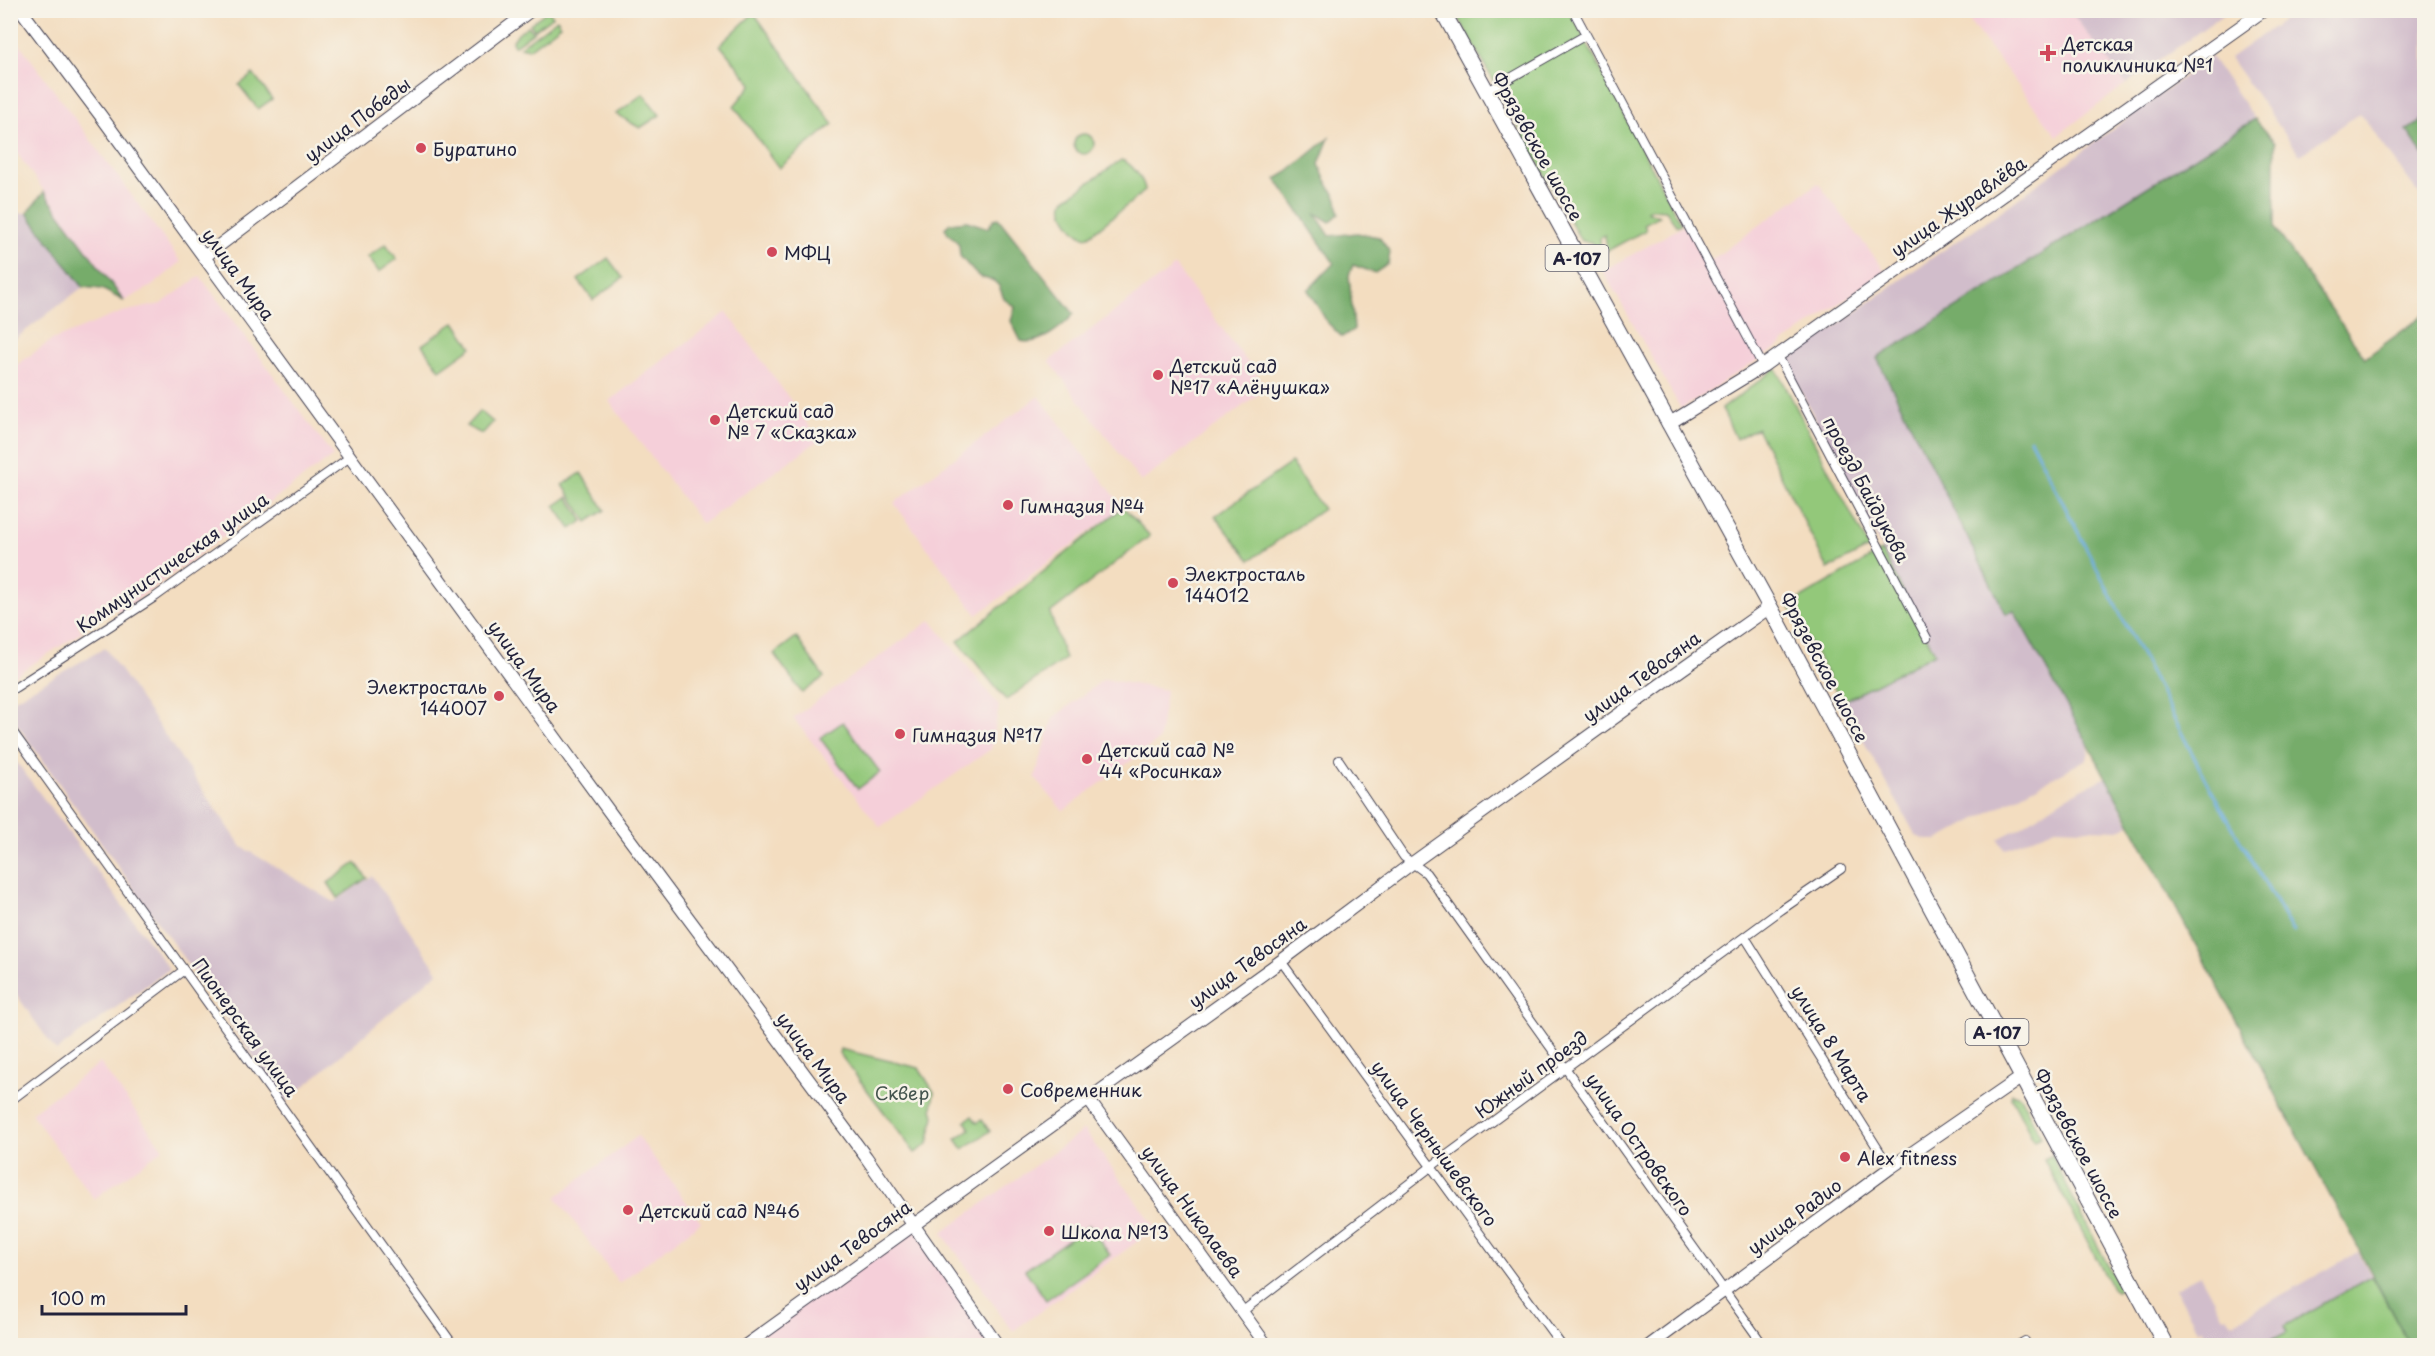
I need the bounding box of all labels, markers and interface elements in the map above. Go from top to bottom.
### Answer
place label: Детская поликлиника №1 [2061,30,2213,78]
marker: Детская поликлиника №1 [2039,44,2057,62]
street label: Фрязевское шоссе [1486,67,1590,225]
street label: улица Победы [298,70,416,168]
place label: Буратино [433,135,517,162]
marker: Буратино [414,141,428,155]
street label: улица Журавлёва [1885,149,2032,263]
street label: улица Мира [196,222,282,326]
place label: МФЦ [784,239,831,266]
marker: МФЦ [765,245,779,259]
road number: А-107 [1546,245,1608,271]
place label: Детский сад №17 «Алёнушка» [1169,352,1330,400]
marker: Детский сад №17 «Алёнушка» [1151,368,1165,382]
place label: Детский сад № 7 «Сказка» [726,397,857,445]
street label: проезд Байдукова [1817,411,1917,568]
marker: Детский сад № 7 «Сказка» [708,413,722,427]
street label: Коммунистическая улица [70,485,274,639]
place label: Гимназия №4 [1020,492,1145,519]
marker: Гимназия №4 [1001,498,1015,512]
place label: Электросталь 144012 [1185,560,1305,608]
marker: Электросталь 144012 [1166,576,1180,590]
street label: Фрязевское шоссе [1774,587,1876,747]
street label: улица Мира [482,614,568,718]
street label: улица Тевосяна [1576,623,1706,728]
place label: Электросталь 144007 [367,673,487,721]
marker: Электросталь 144007 [492,689,506,703]
place label: Гимназия №17 [912,721,1043,748]
marker: Гимназия №17 [893,727,907,741]
place label: Детский сад № 44 «Росинка» [1098,736,1234,784]
marker: Детский сад № 44 «Росинка» [1080,752,1094,766]
street label: улица Тевосяна [1182,909,1312,1014]
street label: Пионерская улица [186,952,306,1102]
street label: улица 8 Марта [1785,979,1879,1107]
street label: улица Мира [771,1006,858,1109]
road number: А-107 [1966,1019,2028,1045]
street label: Южный проезд [1469,1024,1593,1124]
street label: улица Чернышевского [1365,1054,1505,1232]
street label: Фрязевское шоссе [2028,1063,2130,1223]
street label: улица Островского [1580,1067,1700,1221]
place label: Современник [1020,1076,1142,1103]
park label: Сквер [875,1079,929,1106]
marker: Современник [1001,1082,1015,1096]
street label: улица Николаева [1136,1139,1251,1283]
place label: Alex fitness [1857,1144,1957,1171]
marker: Alex fitness [1838,1150,1852,1164]
street label: улица Радио [1741,1171,1847,1261]
street label: улица Тевосяна [787,1192,917,1297]
place label: Детский сад №46 [639,1197,800,1224]
marker: Детский сад №46 [621,1203,635,1217]
place label: Школа №13 [1061,1218,1169,1245]
marker: Школа №13 [1042,1224,1056,1238]
scale bar [42,1278,186,1316]
text: 100 m [51,1284,106,1311]

